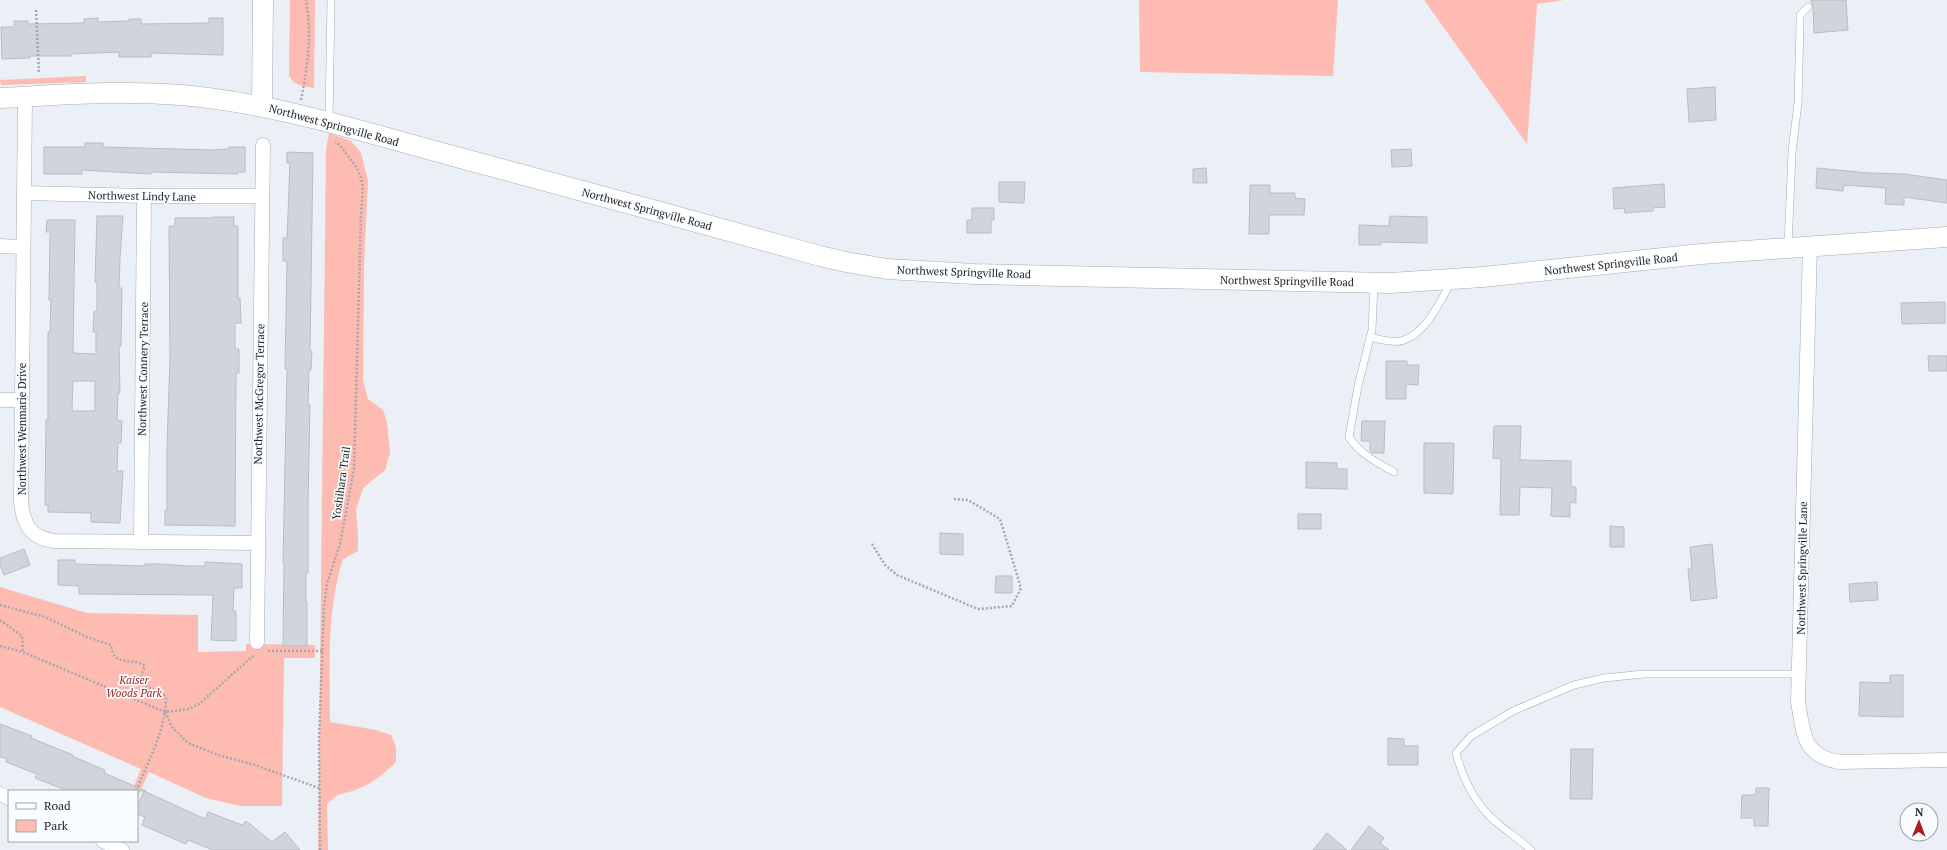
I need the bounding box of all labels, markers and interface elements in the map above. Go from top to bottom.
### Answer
street label: Northwest Springville Road [267,101,401,149]
street label: Northwest Springville Road [580,185,714,233]
street label: Northwest Lindy Lane [88,188,196,204]
street label: Northwest Springville Road [1544,250,1678,278]
street label: Northwest Springville Road [897,263,1031,281]
street label: Northwest Springville Road [1220,273,1354,289]
street label: Northwest Connery Terrace [135,301,151,436]
street label: Northwest McGregor Terrace [251,323,267,464]
street label: Northwest Wenmarie Drive [15,362,29,495]
street label: Yoshihara Trail [329,445,353,521]
street label: Northwest Springville Lane [1794,501,1810,635]
park label: Kaiser Woods Park [106,673,163,700]
legend [8,790,138,842]
text: Road [44,798,71,813]
north arrow [1899,802,1939,842]
text: N [1915,805,1924,819]
text: Park [44,818,69,833]

